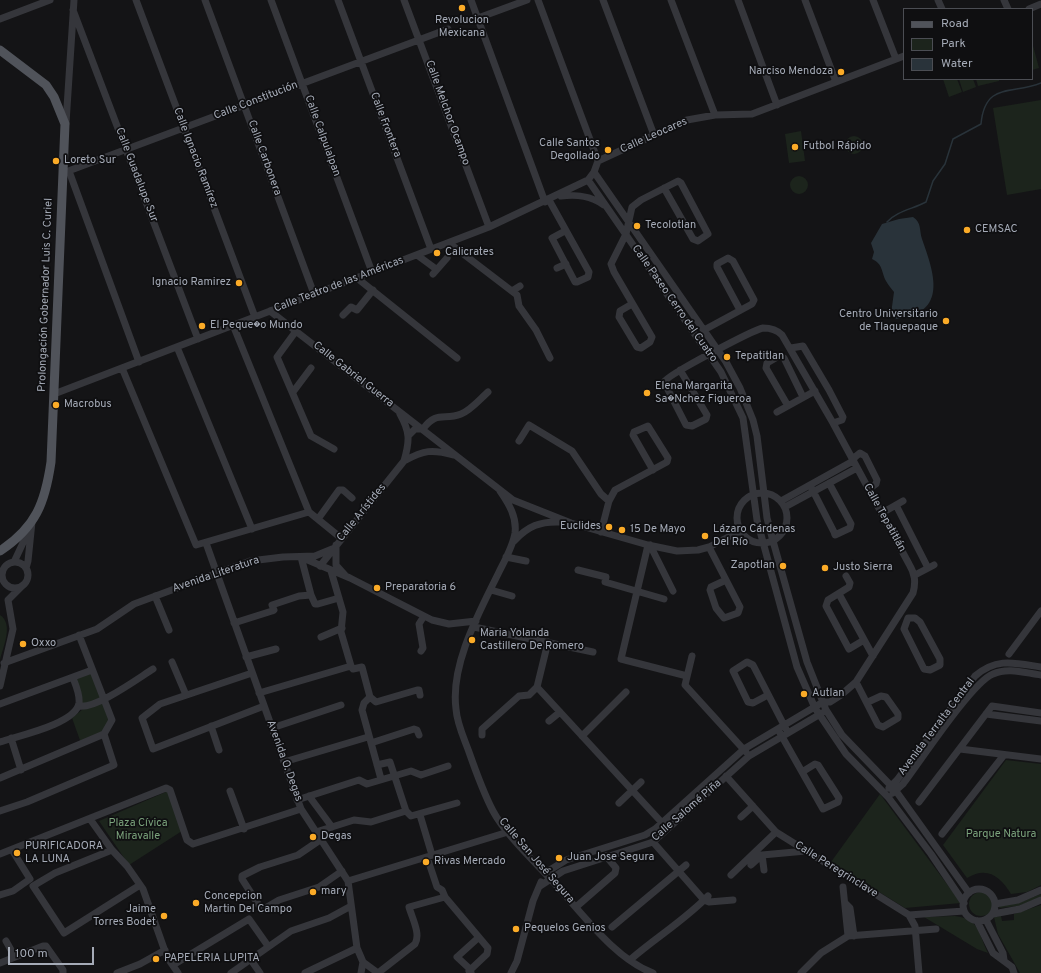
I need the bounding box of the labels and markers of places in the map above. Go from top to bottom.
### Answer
marker: Revolucion Mexicana [457,3,467,13]
place label: Revolucion Mexicana [435,14,489,40]
place label: Narciso Mendoza [749,65,833,79]
marker: Narciso Mendoza [836,67,846,77]
place label: Calle Santos Degollado [539,137,600,163]
place label: Futbol Rápido [803,140,871,154]
marker: Futbol Rápido [790,142,800,152]
marker: Calle Santos Degollado [603,145,613,155]
place label: Loreto Sur [64,154,116,168]
marker: Loreto Sur [51,156,61,166]
place label: Tecolotlan [645,219,696,233]
marker: Tecolotlan [632,221,642,231]
place label: CEMSAC [975,223,1018,237]
marker: CEMSAC [962,225,972,235]
place label: Calicrates [445,246,494,260]
marker: Calicrates [432,248,442,258]
place label: Ignacio Ramirez [152,276,231,290]
marker: Ignacio Ramirez [234,278,244,288]
place label: Centro Universitario de Tlaquepaque [839,308,938,334]
marker: Centro Universitario de Tlaquepaque [941,316,951,326]
place label: El Peque�o Mundo [210,319,303,333]
marker: El Peque�o Mundo [197,321,207,331]
place label: Tepatitlan [735,350,784,364]
marker: Tepatitlan [722,352,732,362]
place label: Elena Margarita Sa�Nchez Figueroa [655,380,751,406]
marker: Elena Margarita Sa�Nchez Figueroa [642,388,652,398]
place label: Macrobus [64,398,112,412]
marker: Macrobus [51,400,61,410]
place label: Euclides [560,520,601,534]
marker: Euclides [604,522,614,532]
place label: 15 De Mayo [630,523,686,537]
place label: Lázaro Cárdenas Del Río [713,523,795,549]
marker: 15 De Mayo [617,525,627,535]
marker: Lázaro Cárdenas Del Río [700,531,710,541]
place label: Zapotlan [731,559,775,573]
marker: Zapotlan [778,561,788,571]
place label: Justo Sierra [833,561,892,575]
marker: Justo Sierra [820,563,830,573]
place label: Preparatoria 6 [385,581,456,595]
marker: Preparatoria 6 [372,583,382,593]
place label: Maria Yolanda Castillero De Romero [480,627,584,653]
marker: Maria Yolanda Castillero De Romero [467,635,477,645]
place label: Oxxo [31,637,56,651]
marker: Oxxo [18,639,28,649]
place label: Autlan [812,687,845,701]
marker: Autlan [799,689,809,699]
place label: Degas [321,830,352,844]
marker: Degas [308,832,318,842]
place label: PURIFICADORA LA LUNA [25,840,103,866]
marker: PURIFICADORA LA LUNA [12,848,22,858]
place label: Juan Jose Segura [567,851,654,865]
marker: Juan Jose Segura [554,853,564,863]
place label: Rivas Mercado [434,855,506,869]
marker: Rivas Mercado [421,857,431,867]
place label: mary [321,885,346,899]
marker: mary [308,887,318,897]
place label: Concepcion Martin Del Campo [204,890,292,916]
marker: Concepcion Martin Del Campo [191,898,201,908]
place label: Jaime Torres Bodet [93,903,156,929]
marker: Jaime Torres Bodet [159,911,169,921]
place label: Pequelos Genios [524,922,606,936]
marker: Pequelos Genios [511,924,521,934]
place label: PAPELERIA LUPITA [164,952,260,966]
marker: PAPELERIA LUPITA [151,954,161,964]

